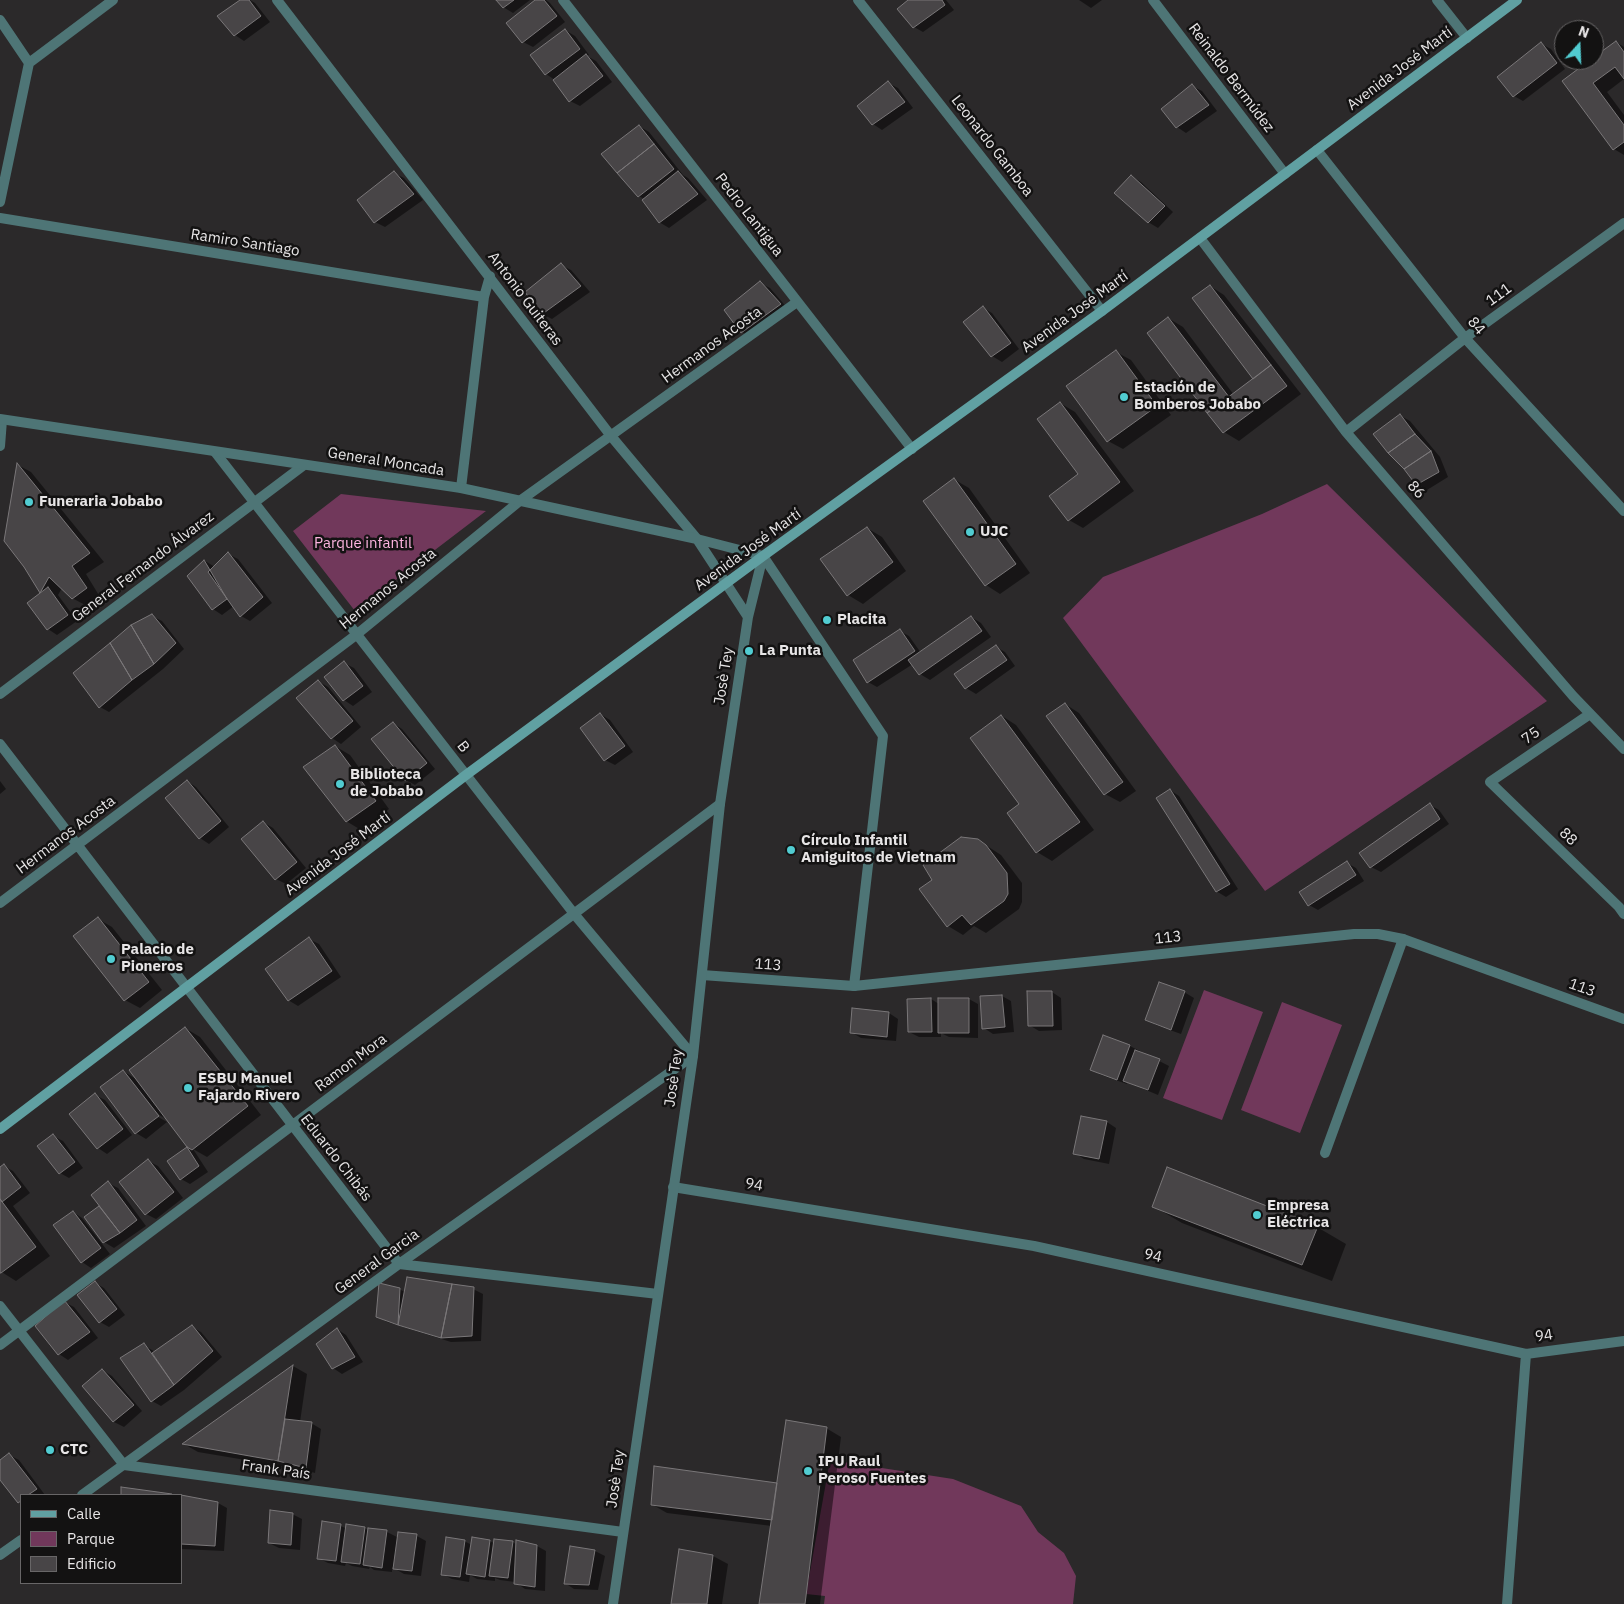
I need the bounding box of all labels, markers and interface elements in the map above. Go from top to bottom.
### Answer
street label: Reinaldo Bermúdez [1184,20,1278,136]
north arrow [1554,20,1604,70]
text: N [1576,22,1592,42]
street label: Avenida José Martí [1344,24,1456,114]
street label: Leonardo Gamboa [947,92,1037,200]
street label: Pedro Lantigua [711,170,787,260]
street label: Ramiro Santiago [189,225,301,261]
street label: Antonio Guiteras [484,249,566,349]
street label: Avenida José Martí [1018,267,1132,357]
street label: 111 [1483,280,1515,310]
street label: Hermanos Acosta [659,303,765,387]
street label: 84 [1463,313,1489,339]
place label: Estación de Bomberos Jobabo [1134,379,1261,414]
marker: Estación de Bomberos Jobabo [1118,391,1130,403]
street label: General Moncada [326,444,446,480]
street label: 86 [1403,477,1429,503]
place label: Funeraria Jobabo [39,493,163,511]
marker: Funeraria Jobabo [23,496,35,508]
street label: Avenida José Martí [691,505,805,595]
street label: General Fernando Álvarez [68,508,218,626]
place label: UJC [980,523,1008,541]
marker: UJC [964,526,976,538]
park label: Parque infantil [314,535,412,553]
street label: Hermanos Acosta [336,545,440,633]
place label: Placita [837,611,886,629]
marker: Placita [821,614,833,626]
place label: La Punta [759,642,821,660]
marker: La Punta [743,645,755,657]
street label: Josè Tey [711,646,737,706]
street label: 75 [1518,723,1544,749]
street label: B [453,738,473,756]
place label: Biblioteca de Jobabo [350,766,423,801]
marker: Biblioteca de Jobabo [334,778,346,790]
street label: Hermanos Acosta [13,792,119,878]
street label: Avenida José Martí [282,809,394,899]
street label: 88 [1555,824,1581,850]
place label: Círculo Infantil Amiguitos de Vietnam [801,832,956,867]
marker: Círculo Infantil Amiguitos de Vietnam [785,844,797,856]
street label: 113 [1154,928,1182,948]
place label: Palacio de Pioneros [121,941,194,976]
marker: Palacio de Pioneros [105,953,117,965]
street label: 113 [754,955,782,975]
street label: 113 [1566,975,1598,1001]
street label: Ramon Mora [312,1030,390,1096]
street label: Josè Tey [661,1048,687,1108]
place label: ESBU Manuel Fajardo Rivero [198,1070,300,1105]
marker: ESBU Manuel Fajardo Rivero [182,1082,194,1094]
street label: Eduardo Chibás [296,1111,376,1205]
street label: 94 [744,1175,764,1195]
place label: Empresa Eléctrica [1267,1197,1329,1232]
marker: Empresa Eléctrica [1251,1209,1263,1221]
street label: General Garcia [331,1225,423,1299]
street label: 94 [1142,1245,1164,1267]
street label: 94 [1534,1326,1554,1346]
place label: CTC [60,1441,88,1459]
marker: CTC [44,1444,56,1456]
street label: Josè Tey [603,1449,629,1509]
place label: IPU Raul Peroso Fuentes [818,1453,926,1488]
street label: Frank País [240,1456,312,1484]
marker: IPU Raul Peroso Fuentes [802,1465,814,1477]
legend [20,1494,182,1584]
text: Calle [67,1504,101,1523]
text: Parque [67,1529,115,1548]
text: Edificio [67,1554,116,1573]

